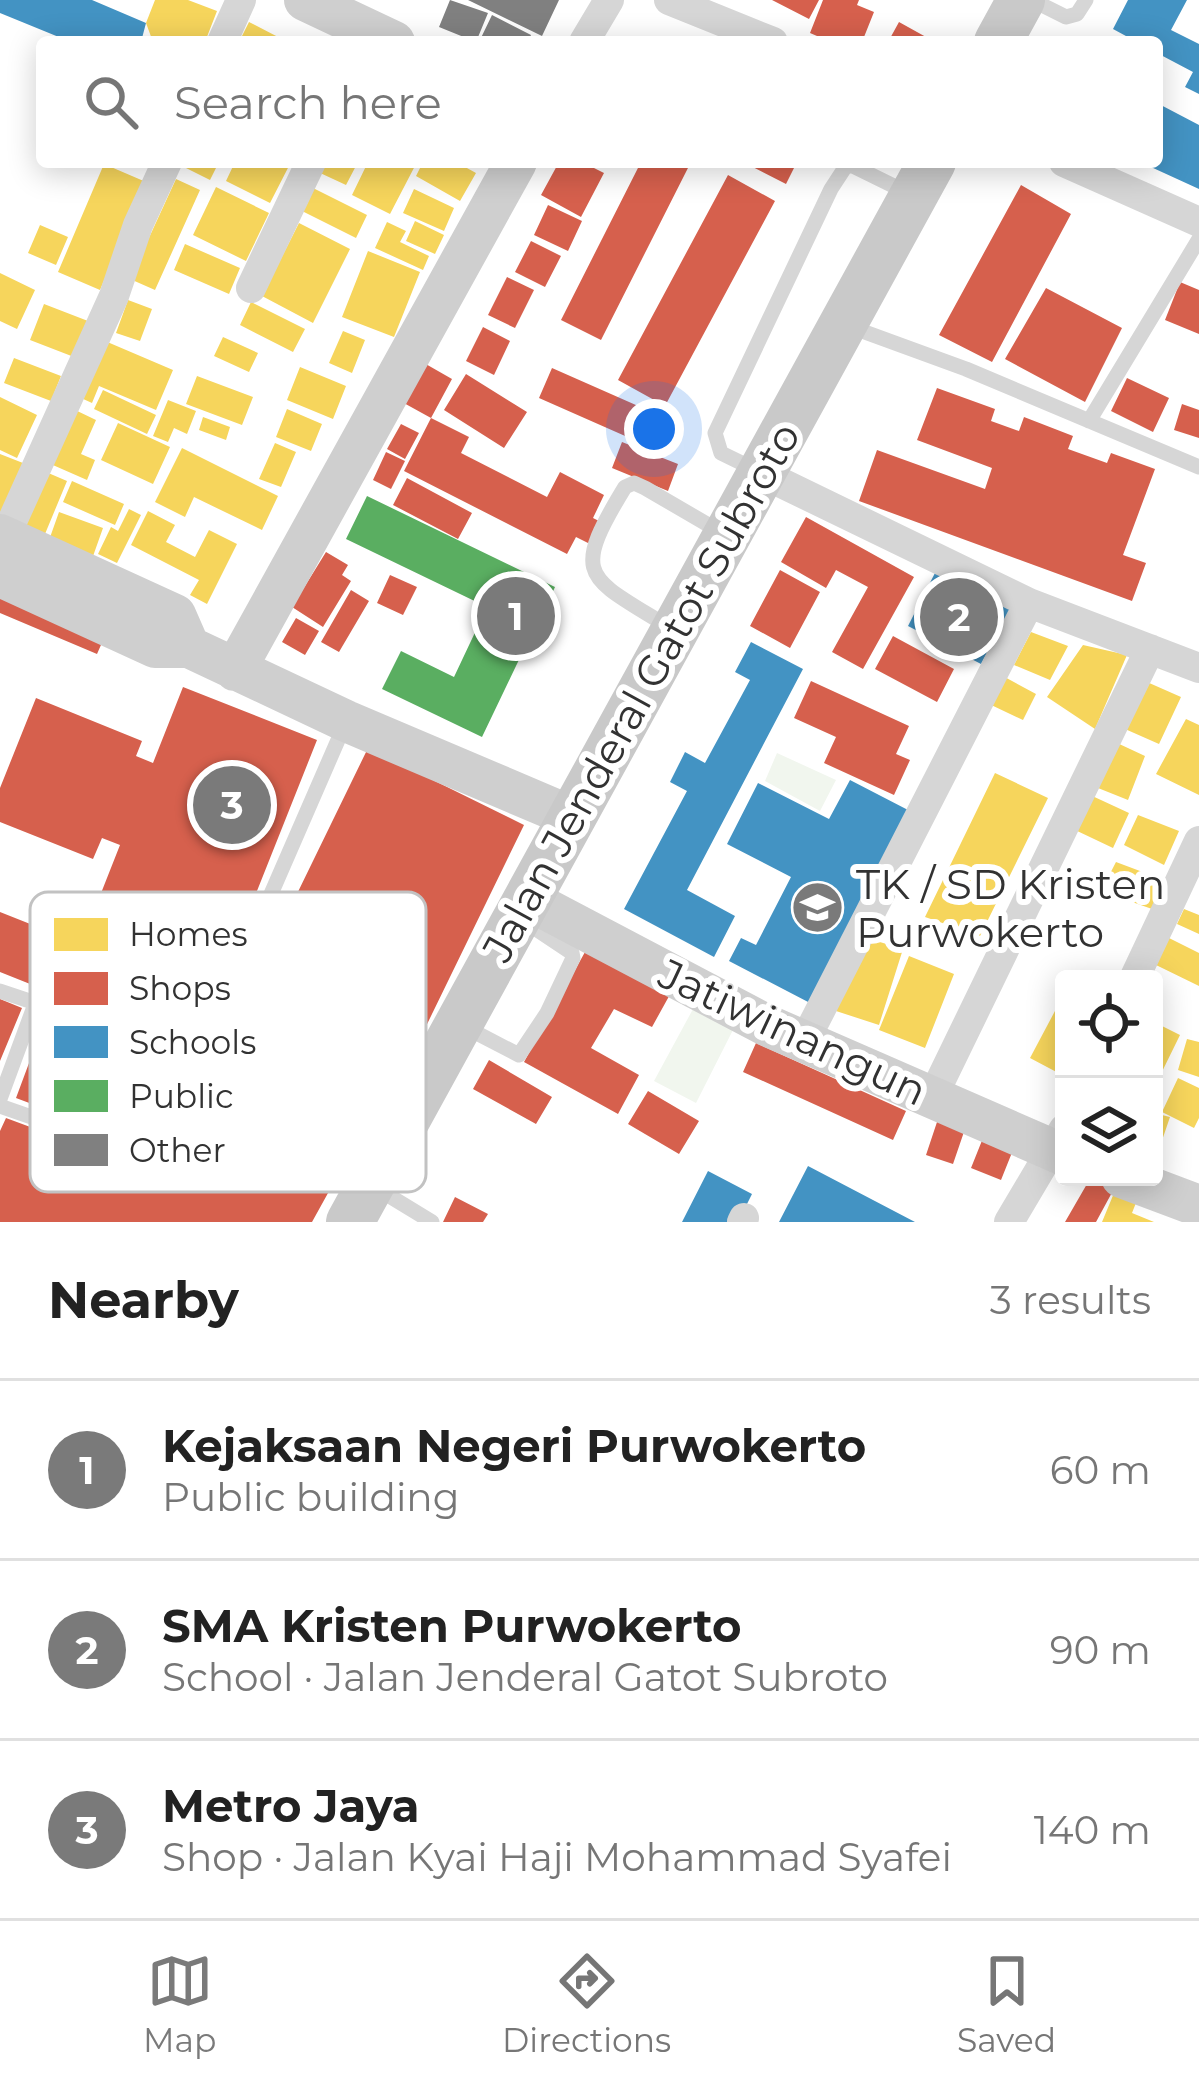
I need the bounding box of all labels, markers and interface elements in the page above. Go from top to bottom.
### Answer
search box [36,36,1163,168]
icon: search [78,69,144,135]
text: Search here [174,75,442,130]
your location [624,399,684,459]
street label: Jalan Jenderal Gatot Subroto [470,414,811,971]
pin: 1 [477,571,555,661]
pin: 2 [920,572,998,662]
pin: 3 [193,760,271,850]
place label: TK / SD Kristen Purwokerto [856,858,1165,958]
school or university icon: TK / SD Kristen Purwokerto [789,880,845,936]
legend [30,892,426,1192]
text: Homes [129,914,248,954]
street label: Jatiwinangun [650,947,935,1117]
text: Shops [129,968,231,1008]
map controls [1055,970,1163,1186]
button: locate [1055,970,1163,1078]
text: Schools [129,1022,256,1062]
text: Public [129,1076,234,1116]
button: layers [1055,1078,1163,1186]
text: Other [129,1130,226,1170]
text: Nearby [48,1269,239,1331]
text: 3 results [990,1276,1151,1324]
text: Kejaksaan Negeri Purwokerto [162,1418,866,1473]
text: 1 [79,1446,95,1494]
text: 60 m [1050,1446,1151,1494]
text: Public building [162,1473,459,1521]
text: SMA Kristen Purwokerto [162,1598,742,1653]
text: 2 [75,1626,99,1674]
text: 90 m [1050,1626,1151,1674]
text: School · Jalan Jenderal Gatot Subroto [162,1653,888,1701]
text: Metro Jaya [162,1778,420,1833]
text: 3 [75,1806,99,1854]
text: 140 m [1034,1806,1151,1854]
text: Shop · Jalan Kyai Haji Mohammad Syafei [162,1833,952,1881]
tab: Map [143,1948,216,2060]
tab: Directions [502,1948,671,2060]
tab: Saved [957,1948,1056,2060]

